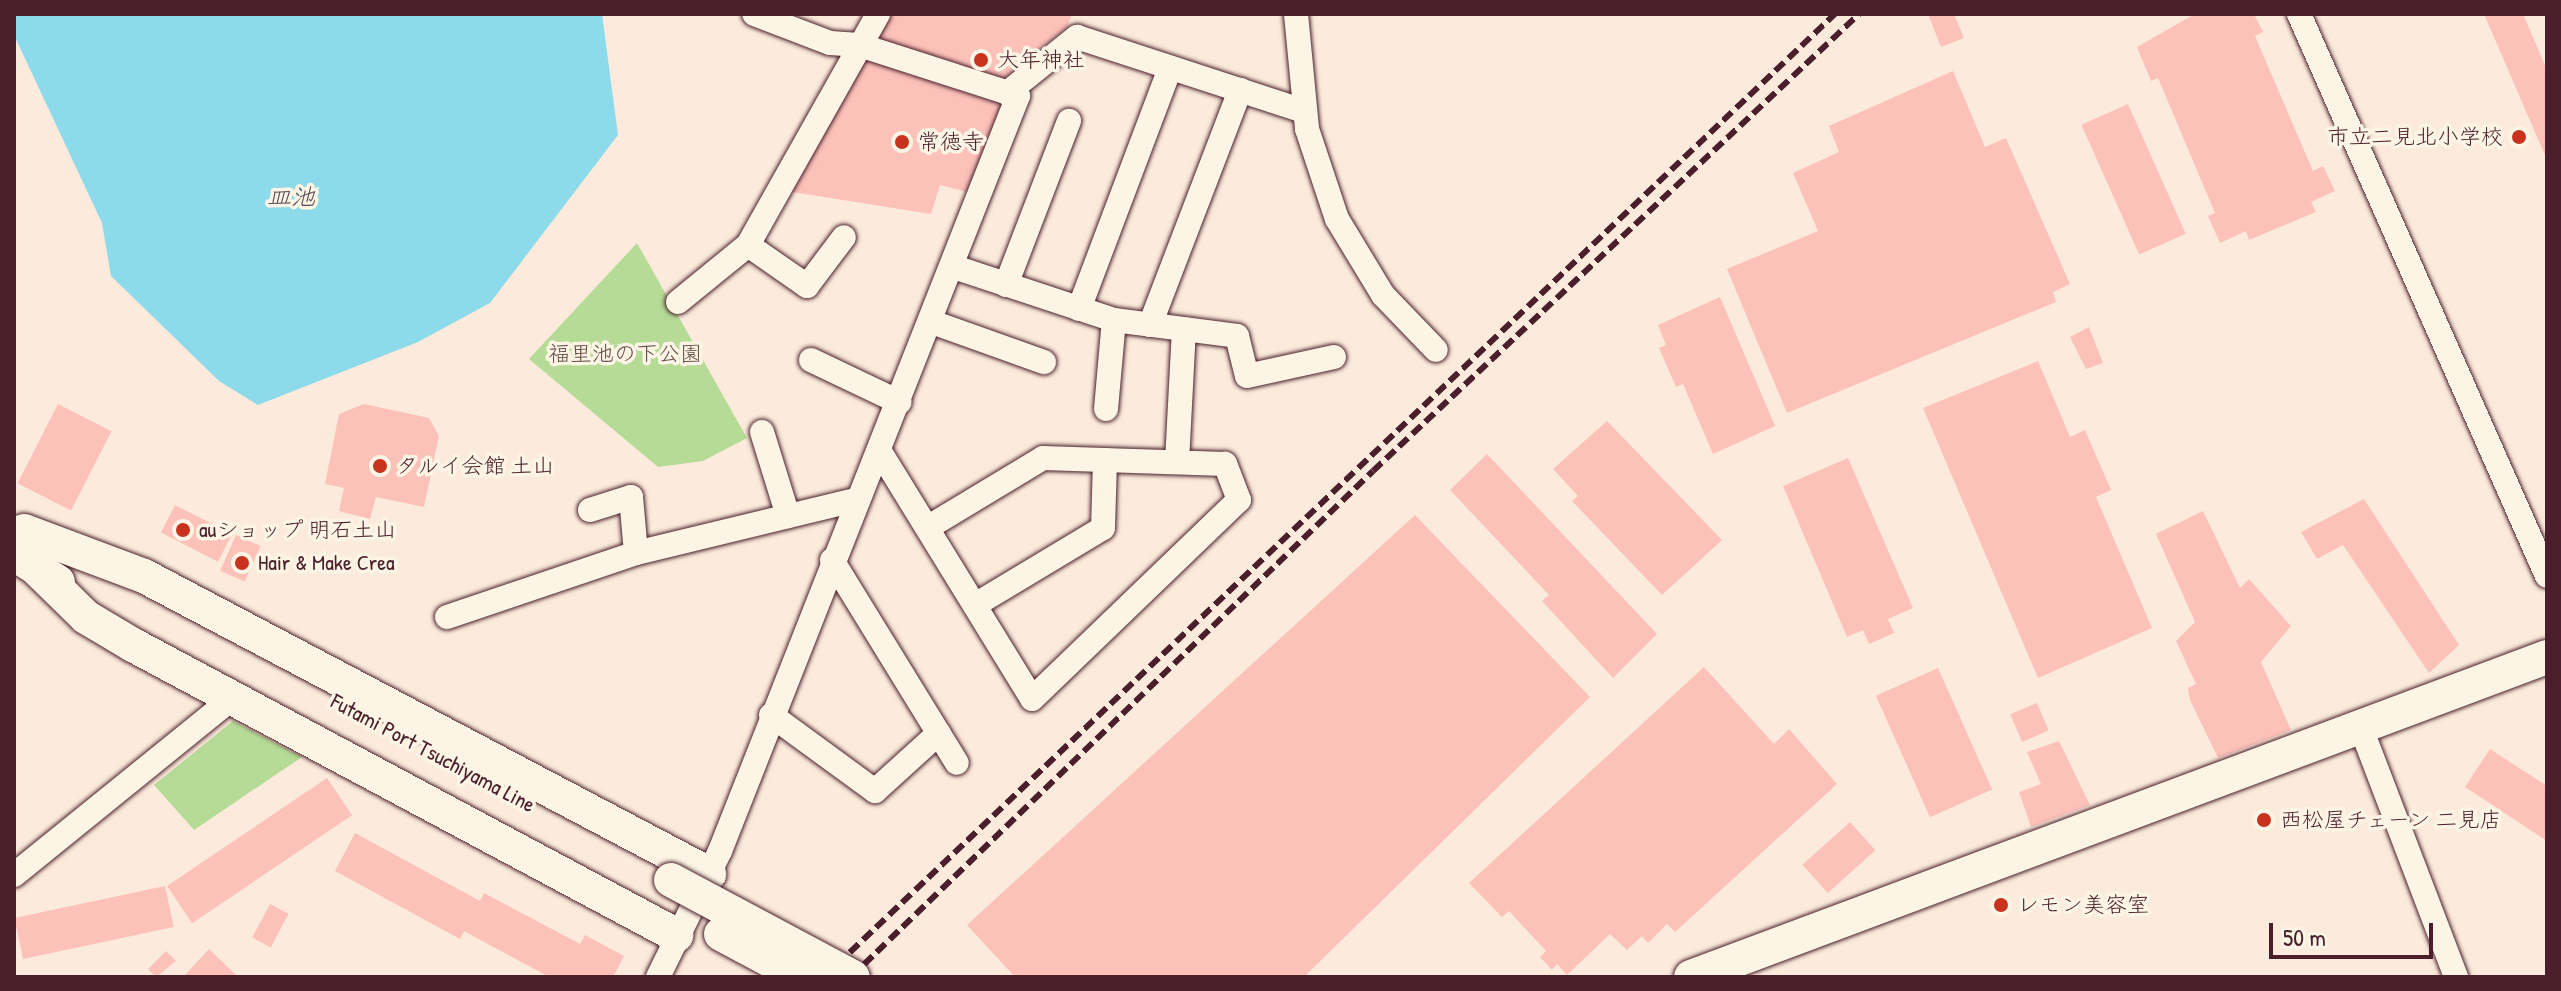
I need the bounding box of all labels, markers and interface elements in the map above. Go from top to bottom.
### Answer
place label: 大年神社 [997,47,1085,73]
marker: 大年神社 [972,51,990,69]
place label: 市立二見北小学校 [2327,124,2503,150]
marker: 市立二見北小学校 [2510,128,2528,146]
place label: 常徳寺 [918,129,984,155]
marker: 常徳寺 [893,133,911,151]
water label: 皿池 [267,183,315,211]
park label: 福里池の下公園 [548,341,702,367]
place label: タルイ会館 土山 [396,453,555,479]
marker: タルイ会館 土山 [371,457,389,475]
place label: auショップ 明石土山 [199,517,397,543]
marker: auショップ 明石土山 [174,521,192,539]
place label: Hair & Make Crea [258,550,395,576]
marker: Hair & Make Crea [233,554,251,572]
street label: Futami Port Tsuchiyama Line [326,688,540,818]
place label: 西松屋チェーン 二見店 [2280,807,2505,833]
marker: 西松屋チェーン 二見店 [2255,811,2273,829]
place label: レモン美容室 [2017,892,2149,918]
marker: レモン美容室 [1992,896,2010,914]
scale bar [2273,907,2437,957]
text: 50 m [2283,921,2326,953]

